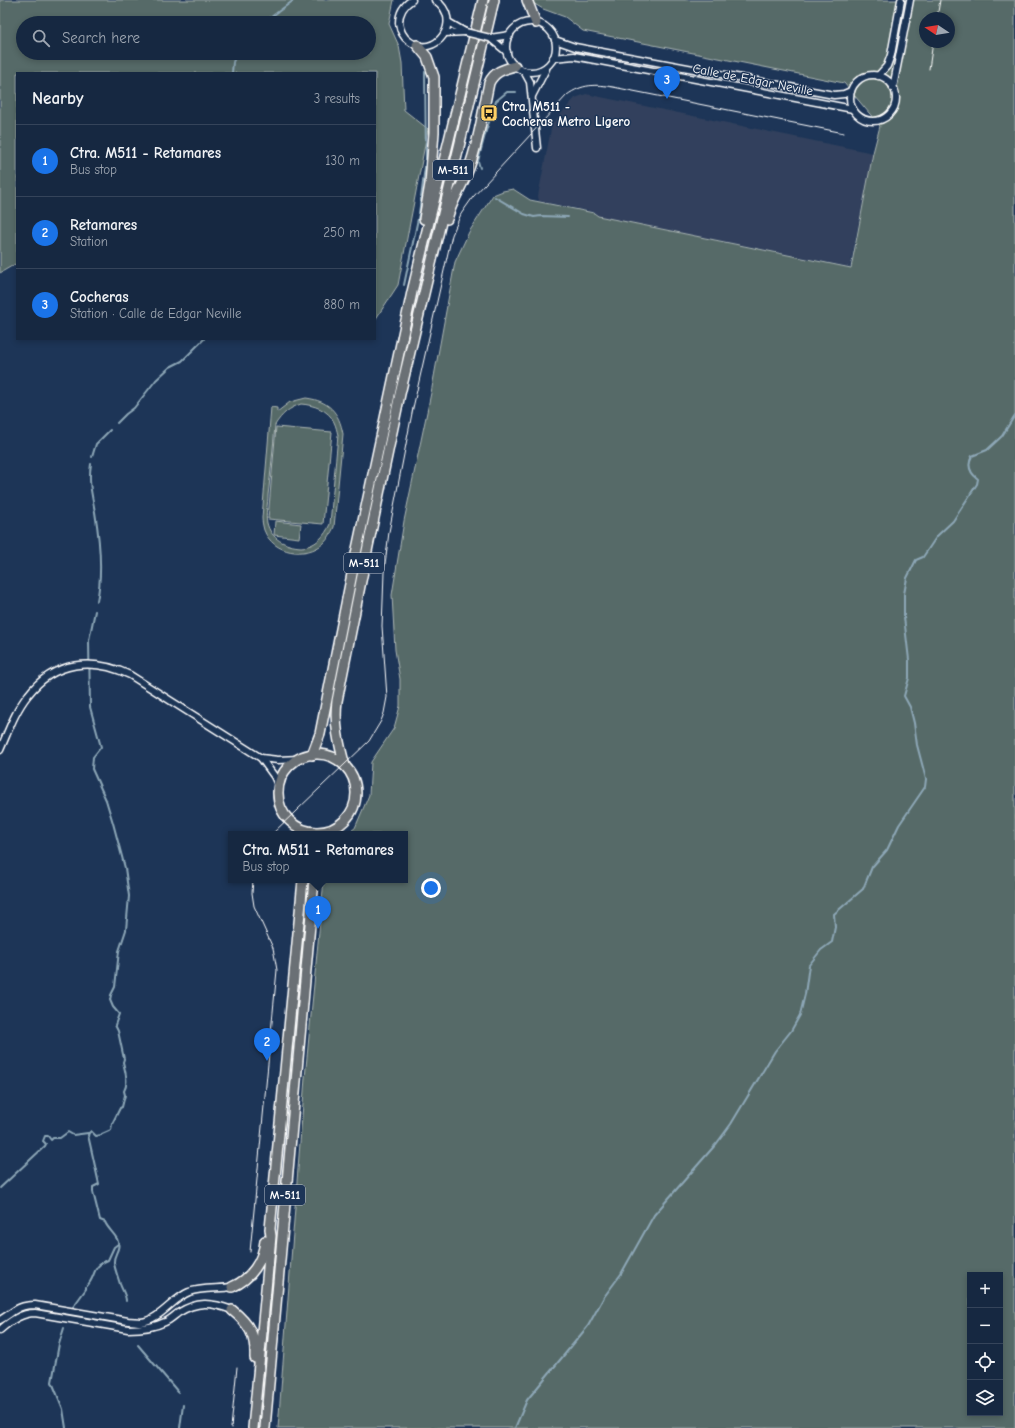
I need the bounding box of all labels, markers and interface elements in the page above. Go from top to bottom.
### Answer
north arrow [919,12,955,48]
search box [16,16,376,60]
icon: search [30,27,52,49]
text: Search here [62,29,140,47]
street label: Calle de Edgar Neville [691,60,815,99]
pin: 3 [654,66,680,99]
text: Nearby [32,89,83,108]
text: 3 results [314,91,360,106]
place label: Ctra. M511 - Cocheras Metro Ligero [502,99,630,129]
bus stop icon: Ctra. M511 - Cocheras Metro Ligero [479,103,499,123]
text: Ctra. M511 - Retamares [70,144,221,162]
text: 1 [42,153,48,168]
text: 130 m [325,153,360,168]
road number: M-511 [433,160,473,180]
text: Bus stop [70,162,117,177]
text: Retamares [70,216,137,234]
text: 2 [42,225,48,240]
text: 250 m [323,225,360,240]
text: Station [70,234,108,249]
text: Cocheras [70,288,129,306]
text: 3 [42,297,48,312]
text: 880 m [324,297,360,312]
text: Station · Calle de Edgar Neville [70,306,241,321]
road number: M-511 [344,553,384,573]
popup [228,831,408,883]
text: Ctra. M511 - Retamares [242,841,394,859]
text: Bus stop [242,859,289,874]
your location [421,878,441,898]
pin: 1 [305,896,331,929]
pin: 2 [254,1028,280,1061]
road number: M-511 [265,1185,305,1205]
map controls [967,1272,1003,1416]
button: + [967,1272,1003,1308]
button: − [967,1308,1003,1344]
button: locate [967,1344,1003,1380]
button: layers [967,1380,1003,1416]

